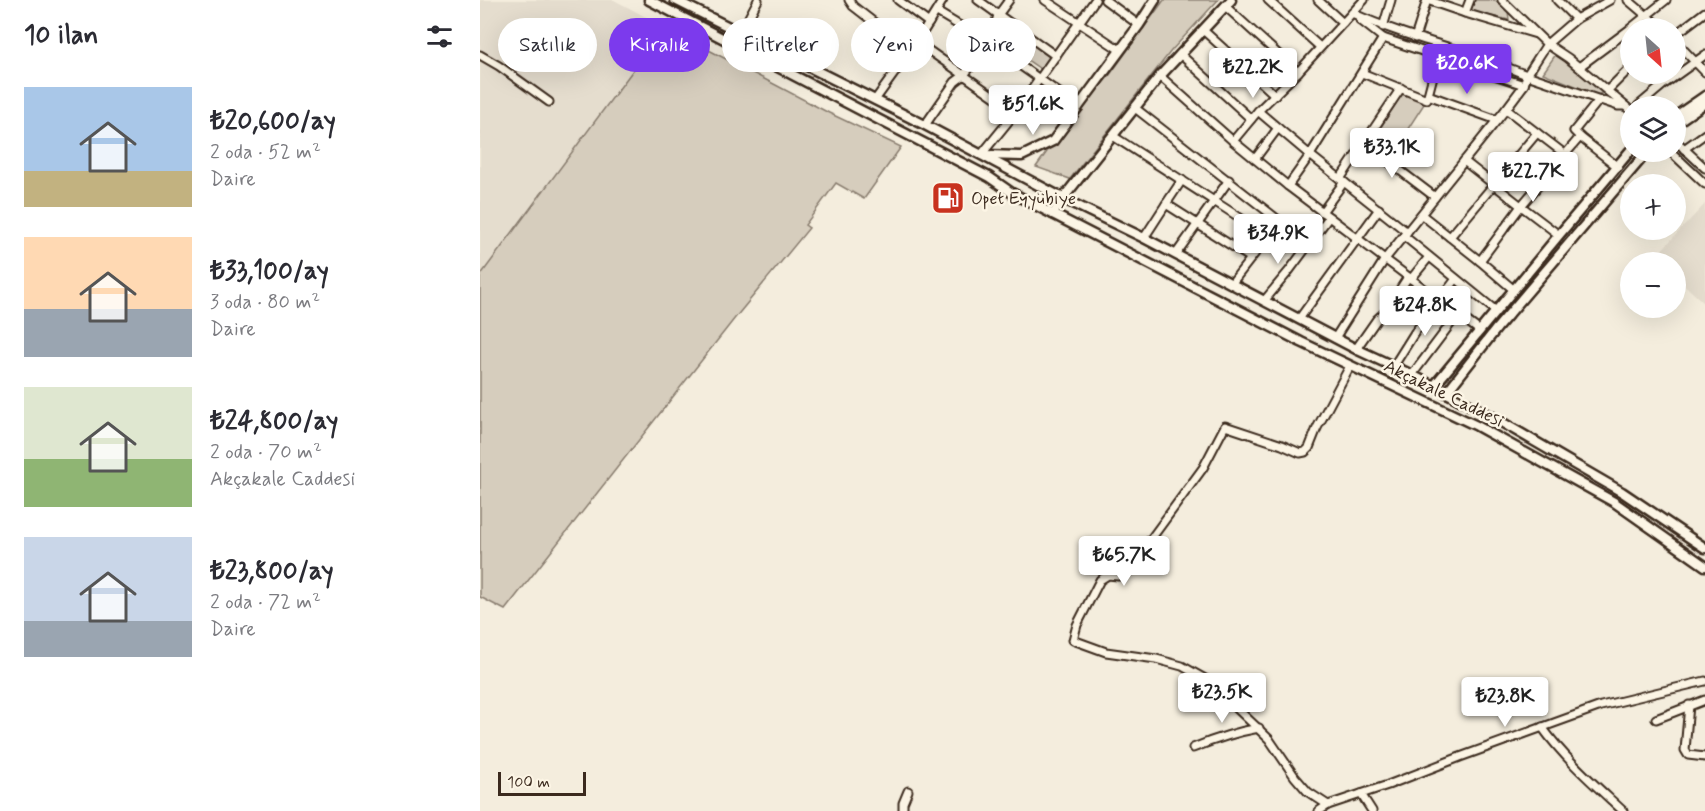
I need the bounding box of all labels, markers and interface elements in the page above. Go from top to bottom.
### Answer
chip: Satılık [498,18,597,72]
chip: Kiralık [609,18,710,72]
chip: Filtreler [722,18,839,72]
chip: Yeni [851,18,934,72]
chip: Daire [946,18,1036,72]
north arrow [1620,18,1686,84]
map controls [1620,18,1686,318]
text: 10 ilan [24,19,98,53]
icon: filters [423,20,456,53]
pin: ₺20.6K [1418,44,1516,95]
pin: ₺22.2K [1204,48,1302,99]
text: ₺20.6K [1436,50,1498,77]
text: ₺22.2K [1223,54,1283,81]
pin: ₺51.6K [984,85,1082,136]
text: ₺51.6K [1003,91,1063,118]
button: layers [1620,96,1686,162]
text: ₺20,600/ay [210,105,336,139]
icon: home [72,111,144,183]
pin: ₺33.1K [1343,128,1441,179]
text: ₺33.1K [1364,134,1420,161]
text: 2 oda · 52 m² [210,139,321,166]
pin: ₺22.7K [1484,152,1582,203]
text: ₺22.7K [1502,158,1564,185]
text: Daire [210,166,256,193]
button: + [1620,174,1686,240]
fuel station icon: Opet Eyyübiye [930,180,966,216]
place label: Opet Eyyübiye [971,187,1076,211]
pin: ₺34.9K [1229,214,1327,265]
text: ₺34.9K [1248,220,1308,247]
button: − [1620,252,1686,318]
text: ₺33,100/ay [210,255,329,289]
icon: home [72,261,144,333]
pin: ₺24.8K [1376,286,1474,337]
text: 3 oda · 80 m² [210,289,320,316]
text: ₺24.8K [1394,292,1456,319]
text: Daire [210,316,256,343]
street label: Akçakale Caddesi [1380,354,1507,433]
text: ₺24,800/ay [210,405,338,439]
icon: home [72,411,144,483]
text: 2 oda · 70 m² [210,439,322,466]
text: Akçakale Caddesi [210,466,355,493]
pin: ₺65.7K [1075,536,1173,587]
text: ₺65.7K [1093,542,1155,569]
text: ₺23,800/ay [210,555,334,589]
icon: home [72,561,144,633]
text: 2 oda · 72 m² [210,589,321,616]
text: Daire [210,616,256,643]
pin: ₺23.5K [1173,673,1271,724]
pin: ₺23.8K [1456,677,1554,728]
text: ₺23.5K [1192,679,1252,706]
text: ₺23.8K [1475,683,1535,710]
scale bar [498,769,586,796]
text: 100 m [507,772,550,793]

